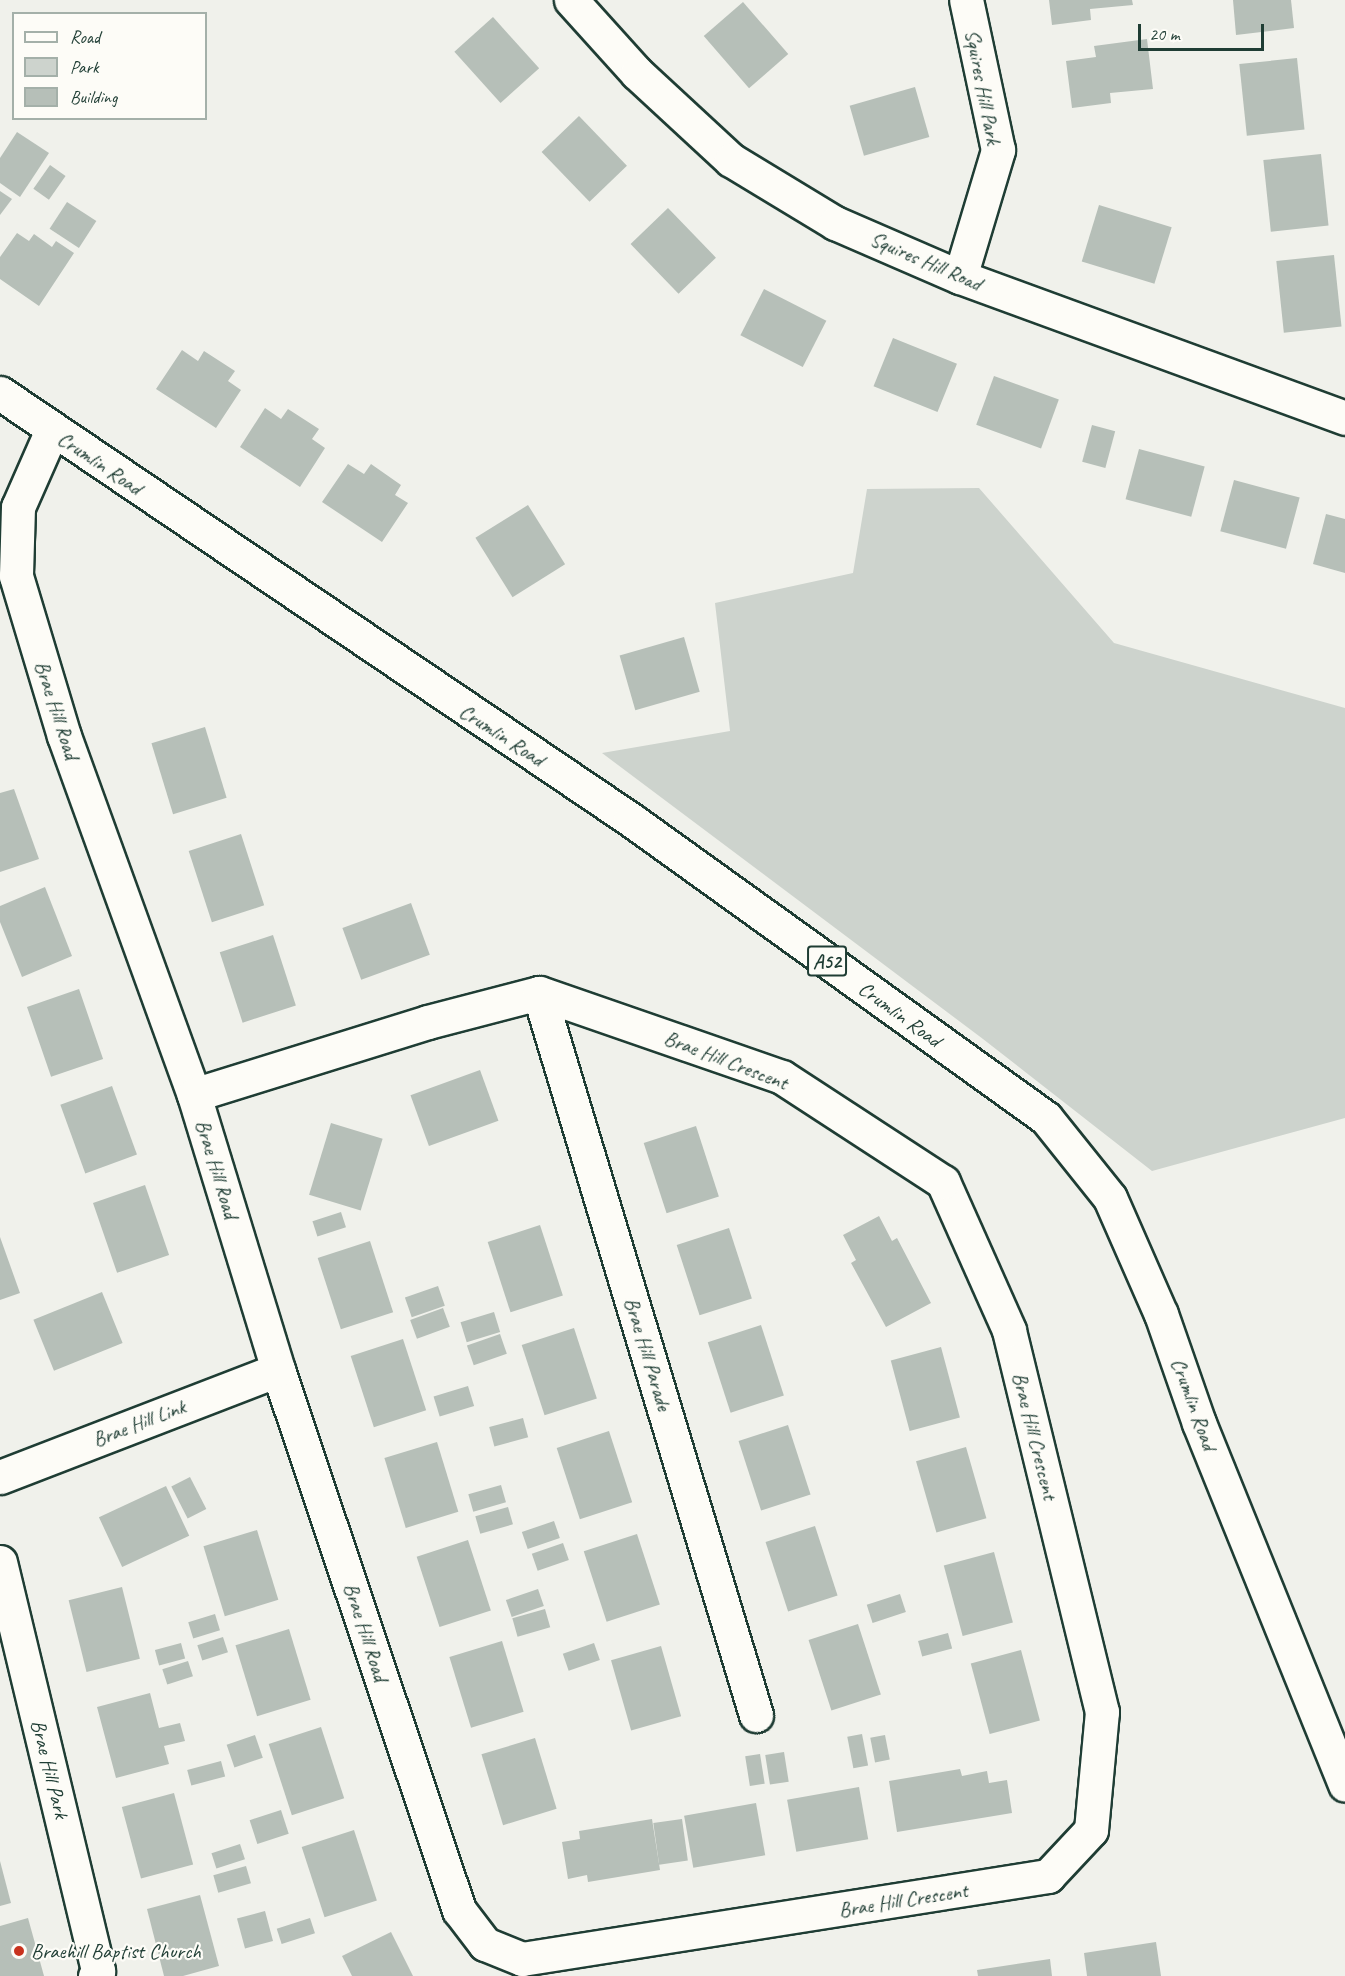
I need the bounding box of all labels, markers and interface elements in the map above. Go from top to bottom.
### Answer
legend [12,12,207,120]
scale bar [1141,12,1267,50]
text: 20 m [1149,23,1180,45]
text: Road [70,26,100,48]
street label: Squires Hill Park [959,27,1007,147]
text: Park [70,56,99,78]
text: Building [70,86,117,108]
street label: Squires Hill Road [866,226,986,296]
street label: Crumlin Road [53,426,147,500]
street label: Brae Hill Road [29,657,85,763]
street label: Crumlin Road [455,698,549,772]
road number: A52 [806,944,848,978]
street label: Crumlin Road [854,976,946,1052]
street label: Brae Hill Crescent [661,1025,791,1095]
street label: Brae Hill Road [190,1116,244,1222]
street label: Brae Hill Parade [619,1294,677,1414]
street label: Crumlin Road [1166,1355,1222,1453]
street label: Brae Hill Crescent [1007,1370,1063,1502]
street label: Brae Hill Link [89,1394,189,1452]
street label: Brae Hill Road [338,1579,394,1685]
street label: Brae Hill Park [26,1717,74,1821]
street label: Brae Hill Crescent [837,1877,969,1923]
place label: Braehill Baptist Church [31,1938,202,1964]
marker: Braehill Baptist Church [12,1944,26,1958]

